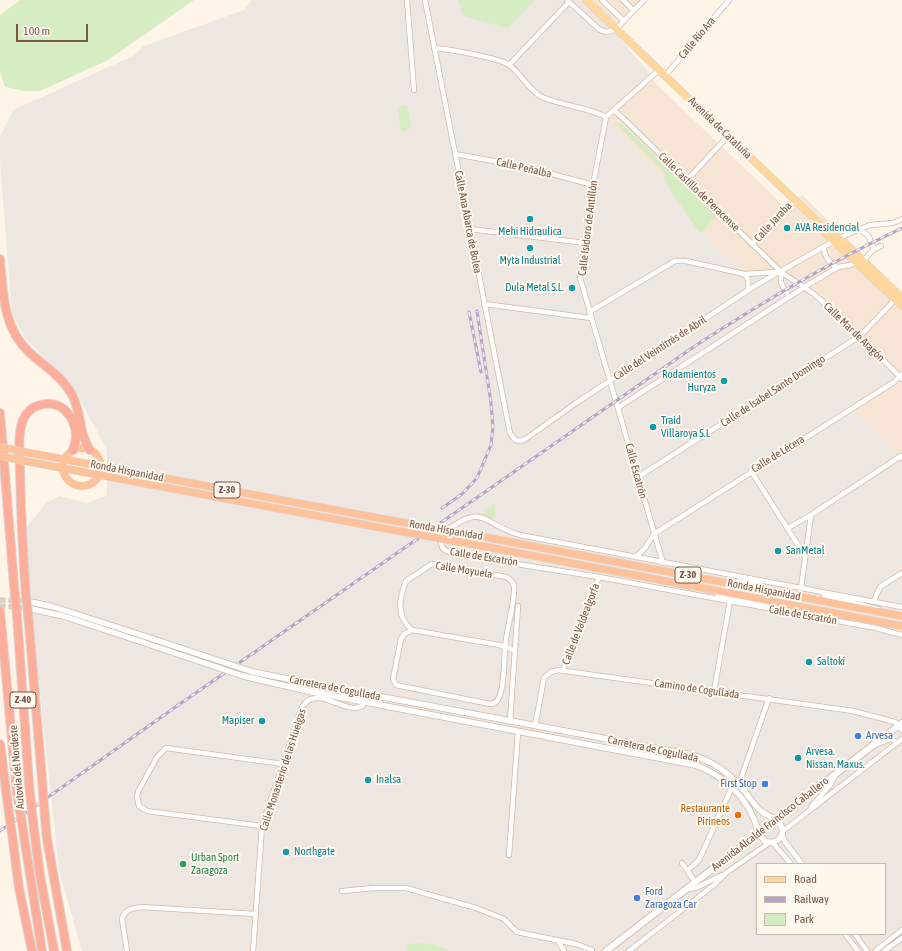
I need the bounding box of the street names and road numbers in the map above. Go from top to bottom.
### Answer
street label: Calle Río Ara [676,14,718,62]
street label: Avenida de Cataluña [685,94,755,162]
street label: Calle Castillo de Peracense [656,150,742,234]
street label: Calle Peñalba [495,155,553,181]
street label: Calle Ana Abarca de Bolea [452,170,484,274]
street label: Calle Isidoro de Antillón [576,179,600,277]
street label: Calle Jaraba [751,199,795,245]
street label: Calle Mar de Aragón [821,300,887,364]
street label: Calle del Veintitrés de Abril [611,313,709,383]
street label: Calle de Isabel Santo Domingo [718,352,828,430]
street label: Calle de Lécera [749,432,807,476]
street label: Calle Escatrón [622,442,650,500]
street label: Ronda Hispanidad [89,457,165,485]
road number: Z-30 [214,482,240,498]
street label: Ronda Hispanidad [408,517,484,543]
street label: Calle de Escatrón [449,545,519,569]
street label: Calle Moyuela [435,559,493,581]
road number: Z-30 [675,567,701,583]
street label: Ronda Hispanidad [726,576,802,604]
street label: Calle de Valdealgorfa [559,581,603,667]
street label: Calle de Escatrón [768,603,838,627]
street label: Carretera de Cogullada [288,673,382,703]
street label: Camino de Cogullada [654,677,740,701]
road number: Z-40 [10,692,36,708]
street label: Calle Monasterio de las Huelgas [257,707,309,833]
street label: Autovía del Nordeste [7,724,27,810]
street label: Carretera de Cogullada [606,733,700,765]
street label: Avenida Alcalde Francisco Caballero [709,774,831,874]

